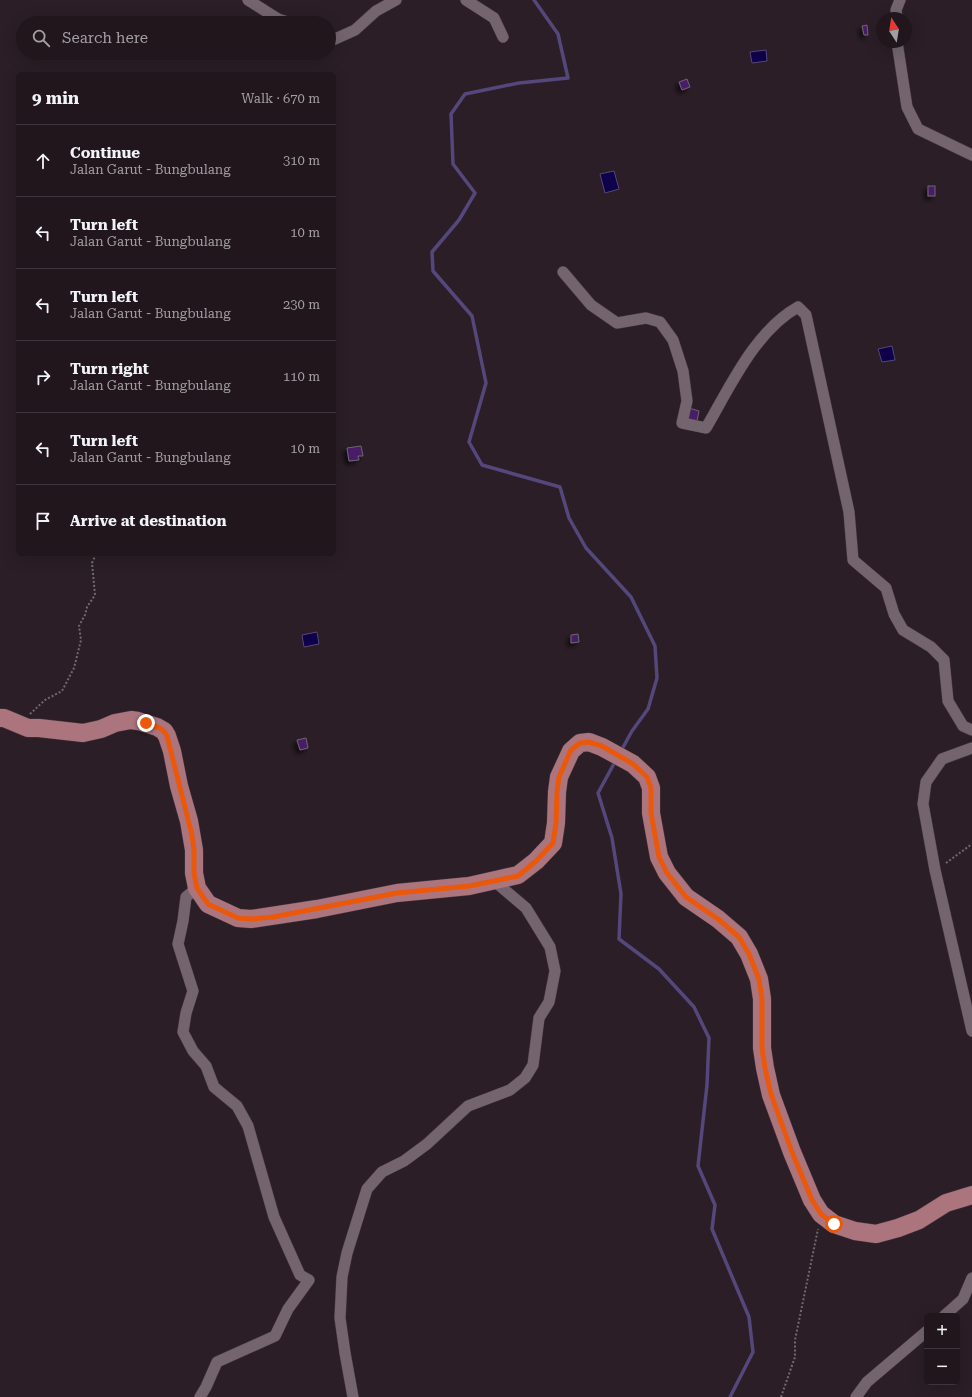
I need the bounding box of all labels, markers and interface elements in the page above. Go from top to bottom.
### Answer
north arrow [876,12,912,48]
search box [16,16,336,60]
icon: search [30,27,52,49]
text: Search here [62,29,148,47]
text: 9 min [32,88,79,108]
text: Walk · 670 m [241,91,320,106]
text: Continue [70,144,140,162]
icon: ahead [32,150,54,172]
text: 310 m [283,153,320,168]
text: Jalan Garut - Bungbulang [70,162,231,177]
text: Turn left [70,216,138,234]
icon: left [32,222,54,244]
text: 10 m [290,225,320,240]
text: Jalan Garut - Bungbulang [70,234,231,249]
text: Turn left [70,288,138,306]
icon: left [32,294,54,316]
text: 230 m [283,297,320,312]
text: Jalan Garut - Bungbulang [70,306,231,321]
text: Turn right [70,360,149,378]
icon: right [32,366,54,388]
text: 110 m [283,369,320,384]
text: Jalan Garut - Bungbulang [70,378,231,393]
text: Turn left [70,432,138,450]
icon: left [32,438,54,460]
text: 10 m [290,441,320,456]
text: Jalan Garut - Bungbulang [70,450,231,465]
icon: arrive [32,510,54,532]
text: Arrive at destination [70,512,226,530]
route end [137,714,155,732]
route start [825,1215,843,1233]
map controls [924,1313,960,1385]
button: + [924,1313,960,1349]
button: − [924,1349,960,1385]

